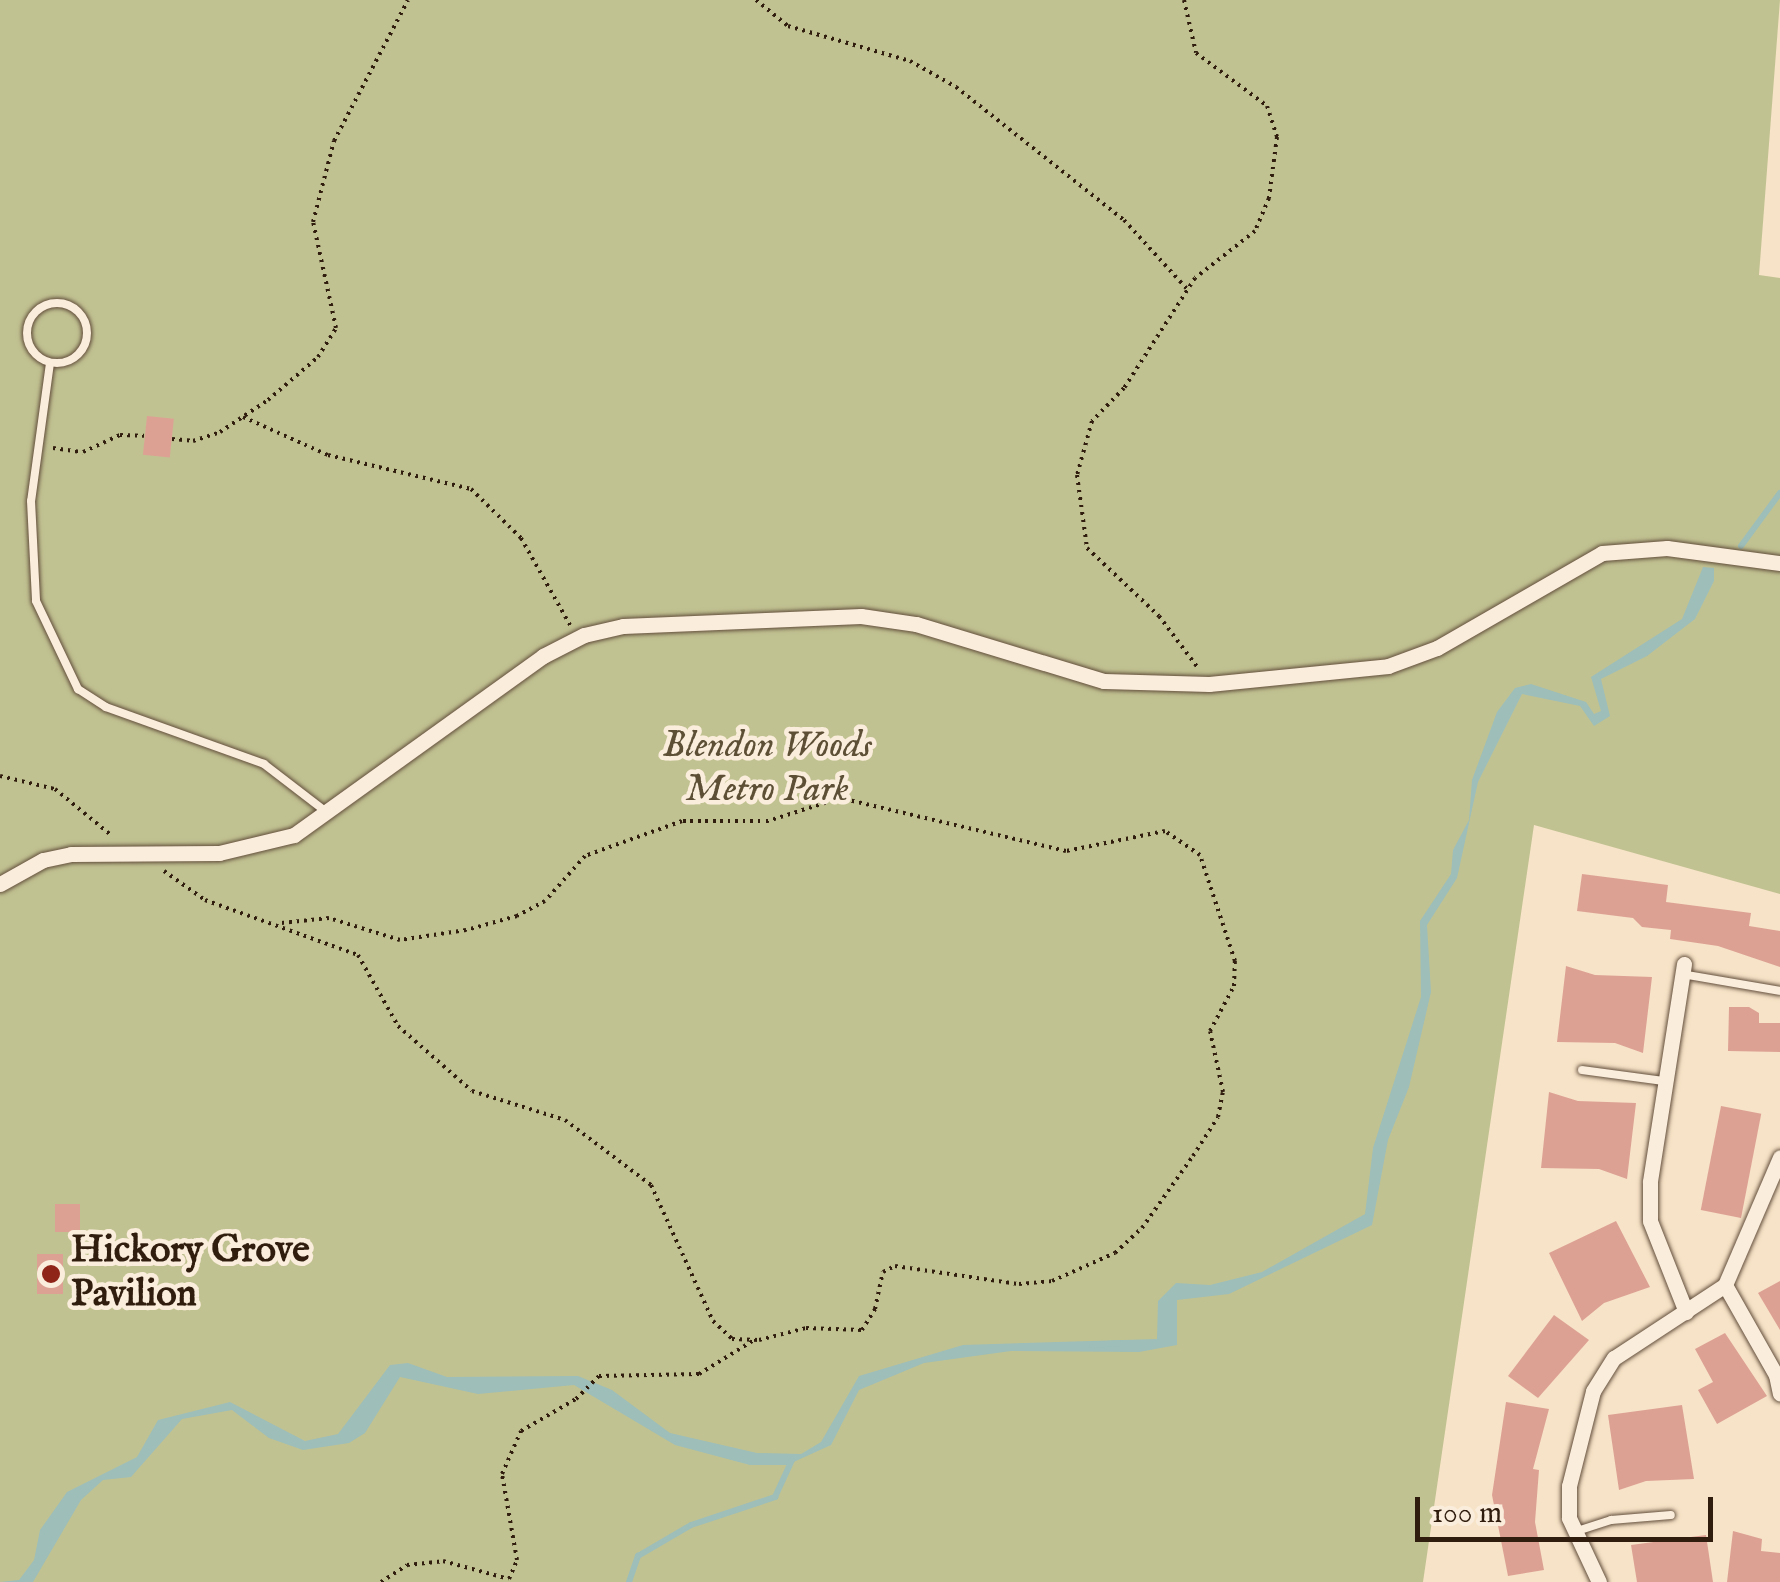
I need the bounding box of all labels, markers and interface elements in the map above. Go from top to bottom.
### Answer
park label: Blendon Woods Metro Park [662,724,872,814]
place label: Hickory Grove Pavilion [71,1229,310,1318]
marker: Hickory Grove Pavilion [40,1263,62,1285]
scale bar [1420,1477,1718,1539]
text: 100 m [1432,1495,1502,1533]

